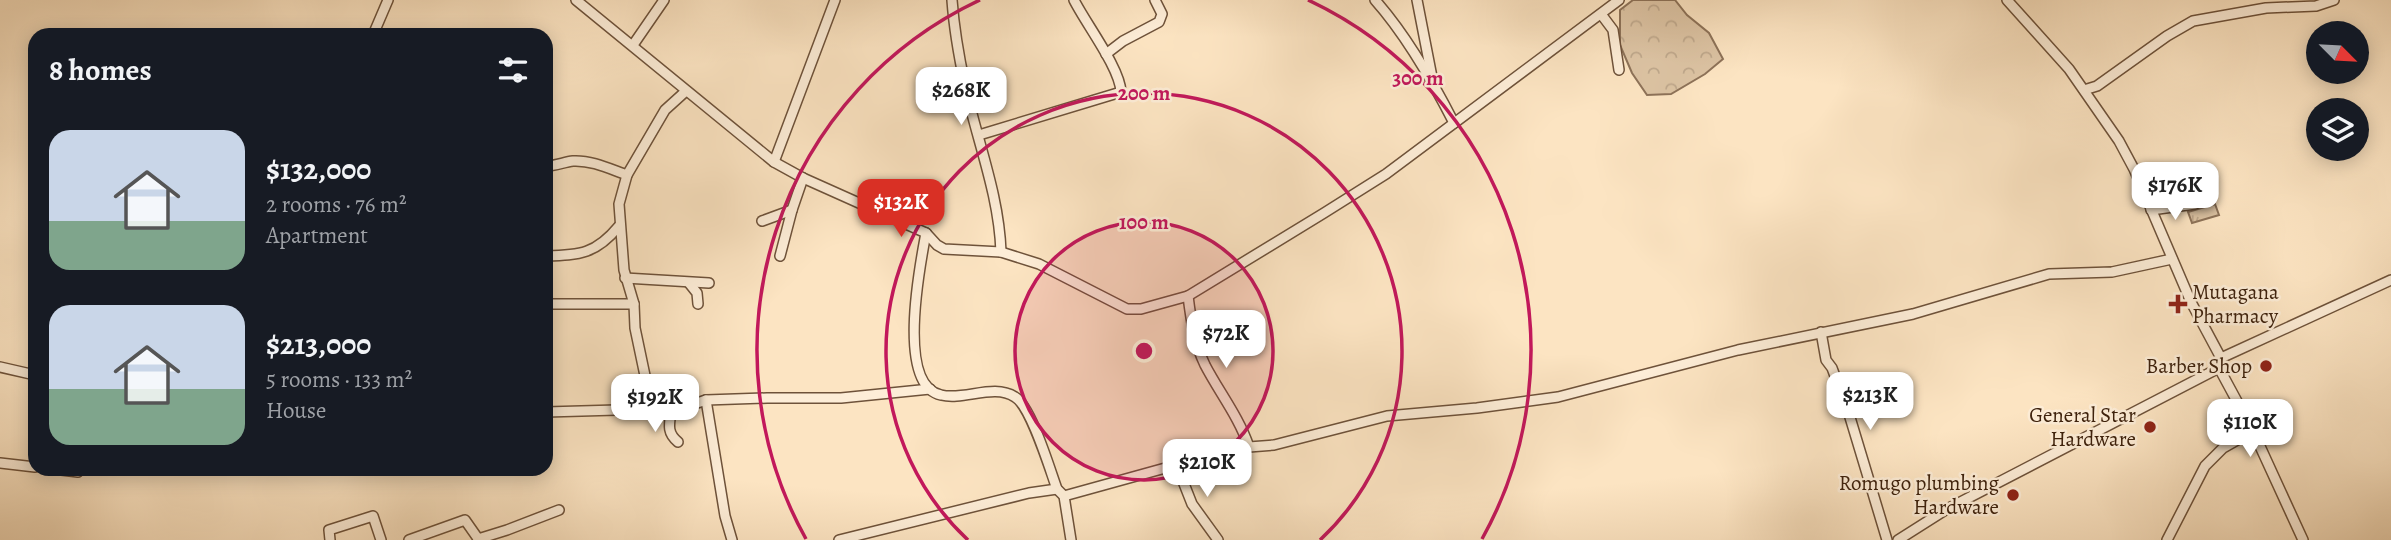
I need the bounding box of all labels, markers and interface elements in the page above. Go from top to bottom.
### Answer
north arrow [2306,21,2370,84]
map controls [2306,21,2369,161]
text: 8 homes [49,50,152,90]
icon: filters [494,51,532,89]
text: 300 m [1392,64,1444,92]
pin: $268K [912,68,1010,127]
text: $268K [932,74,990,105]
text: 200 m [1118,79,1171,107]
button: layers [2306,98,2369,161]
text: $132,000 [266,149,371,189]
icon: home [105,158,189,242]
pin: $176K [2126,162,2224,222]
text: $176K [2148,169,2202,200]
pin: $132K [852,180,950,239]
text: $132K [873,186,929,217]
text: 2 rooms · 76 m² [266,189,407,220]
text: 100 m [1119,208,1169,236]
text: Apartment [266,220,368,251]
place label: Mutagana Pharmacy [2192,278,2279,330]
marker: Mutagana Pharmacy [2170,296,2186,312]
pin: $72K [1185,310,1267,370]
text: $72K [1203,317,1249,348]
text: $213,000 [266,324,371,364]
icon: home [105,333,189,417]
centre of rings [1132,339,1156,363]
place label: Barber Shop [2146,352,2252,380]
marker: Barber Shop [2258,358,2274,374]
text: 5 rooms · 133 m² [266,364,412,395]
pin: $213K [1821,372,1919,432]
pin: $192K [606,374,704,434]
text: $213K [1842,379,1898,410]
text: $192K [627,381,683,412]
text: House [266,395,326,426]
pin: $110K [2201,400,2299,459]
place label: General Star Hardware [2029,401,2136,453]
text: $110K [2223,406,2277,437]
marker: General Star Hardware [2142,419,2158,435]
pin: $210K [1158,440,1256,499]
text: $210K [1179,446,1235,477]
place label: Romugo plumbing Hardware [1839,469,1999,521]
marker: Romugo plumbing Hardware [2005,487,2021,503]

